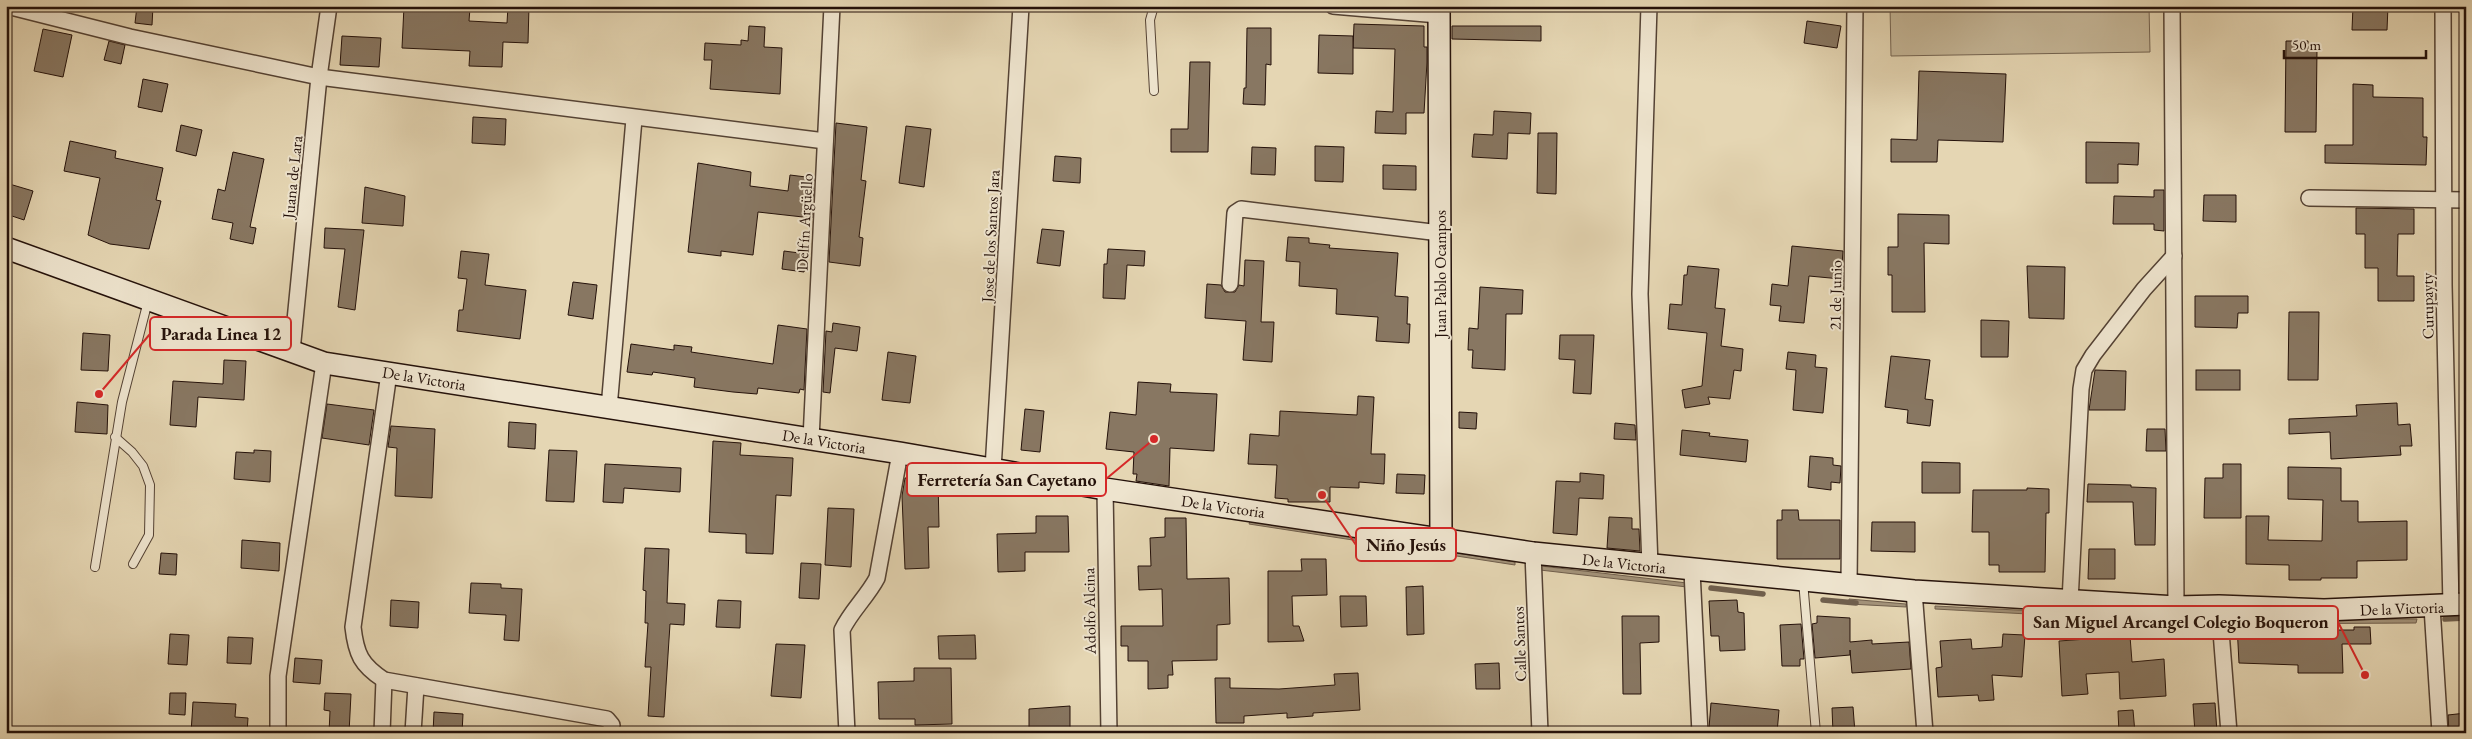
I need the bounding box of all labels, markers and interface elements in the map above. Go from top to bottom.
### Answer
scale bar [2284,28,2427,60]
text: 50 m [2292,35,2321,54]
street label: Juana de Lara [277,134,307,222]
street label: Jose de los Santos Jara [976,169,1004,305]
street label: Delfín Argüello [791,173,818,271]
street label: Juan Pablo Ocampos [1430,210,1451,340]
street label: 21 de Junio [1824,260,1847,330]
street label: Curupayty [2416,271,2439,340]
callout: Parada Linea 12 [150,317,291,350]
text: Parada Linea 12 [161,322,282,345]
street label: De la Victoria [381,362,468,396]
street label: De la Victoria [781,425,868,459]
callout: Ferretería San Cayetano [907,463,1106,496]
text: Ferretería San Cayetano [917,468,1097,491]
street label: De la Victoria [1180,490,1267,523]
callout: Niño Jesús [1356,528,1456,561]
text: Niño Jesús [1366,533,1446,556]
street label: De la Victoria [1581,549,1668,578]
street label: Adolfo Alcina [1078,567,1101,656]
street label: De la Victoria [2359,597,2445,620]
street label: Calle Santos [1508,606,1531,682]
callout: San Miguel Arcangel Colegio Boqueron [2023,606,2338,639]
text: San Miguel Arcangel Colegio Boqueron [2033,610,2329,633]

